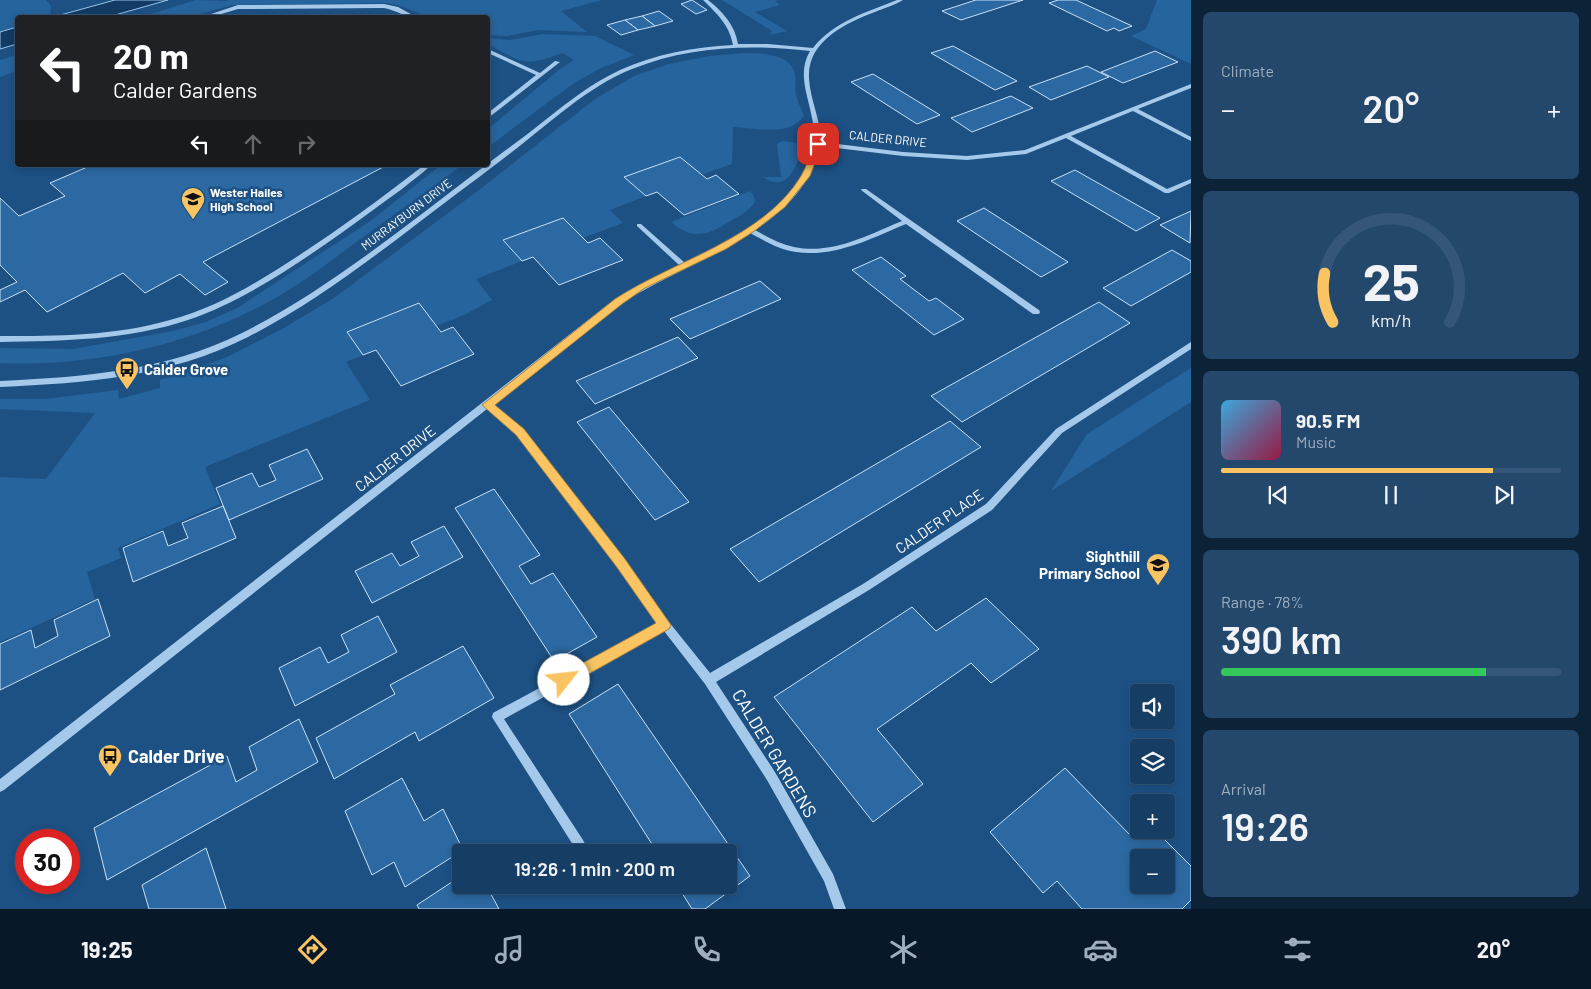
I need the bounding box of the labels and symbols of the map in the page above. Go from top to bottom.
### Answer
pin [797,123,839,165]
street label: CALDER DRIVE [849,127,927,149]
street label: MURRAYBURN DRIVE [358,175,454,253]
place label: Wester Hailes High School [210,185,283,213]
school or university icon: Wester Hailes High School [180,186,206,220]
bus stop icon: Calder Grove [114,356,140,390]
place label: Calder Grove [144,360,228,378]
street label: CALDER DRIVE [351,421,439,495]
street label: CALDER PLACE [892,485,986,557]
place label: Sighthill Primary School [1039,547,1140,582]
school or university icon: Sighthill Primary School [1145,552,1171,586]
position arrow [537,653,589,705]
street label: CALDER GARDENS [728,685,822,821]
bus stop icon: Calder Drive [97,743,123,777]
place label: Calder Drive [128,745,225,767]
speed limit sign: 30 [15,829,80,894]

